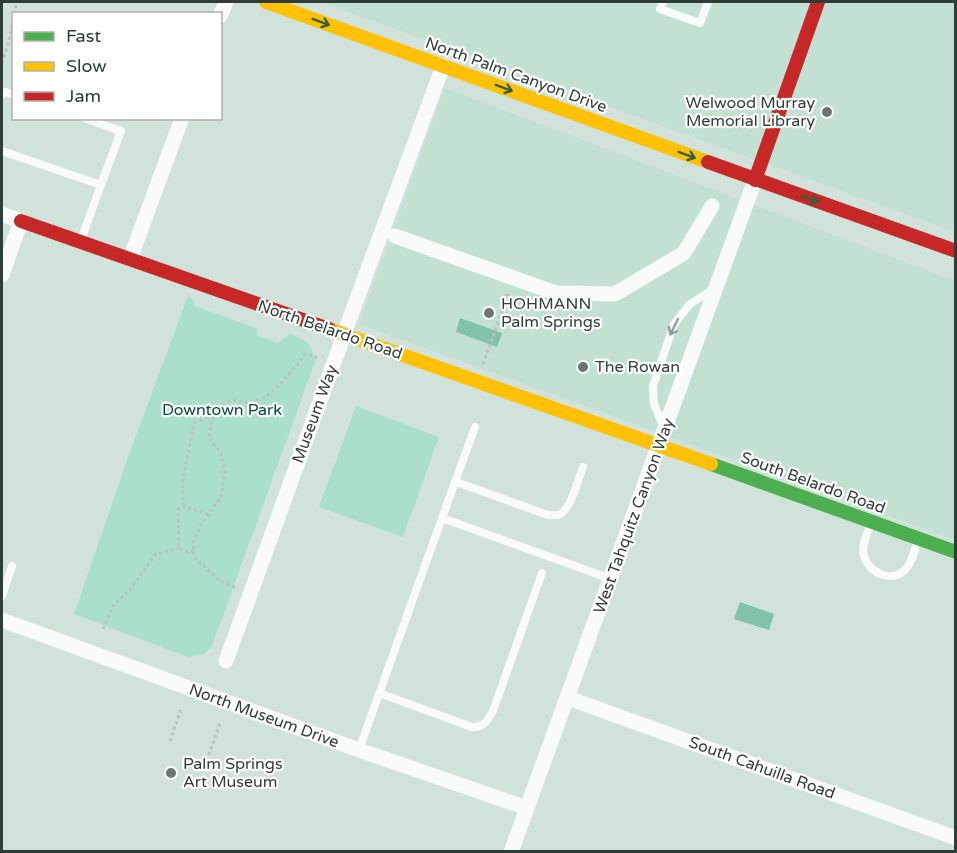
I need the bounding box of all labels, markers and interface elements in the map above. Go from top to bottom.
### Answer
legend [12,12,222,120]
one-way arrow [311,17,329,28]
text: Fast [66,25,101,47]
street label: North Palm Canyon Drive [422,33,610,117]
text: Slow [66,55,107,77]
one-way arrow [494,84,513,95]
text: Jam [66,85,101,107]
place label: Welwood Murray Memorial Library [686,93,815,131]
marker: Welwood Murray Memorial Library [820,105,834,119]
one-way arrow [677,150,696,161]
one-way arrow [800,194,819,205]
place label: HOHMANN Palm Springs [501,294,601,332]
street label: North Belardo Road [255,296,405,364]
marker: HOHMANN Palm Springs [482,306,496,320]
one-way arrow [668,317,680,335]
place label: The Rowan [595,357,680,377]
marker: The Rowan [576,360,590,374]
street label: Museum Way [288,362,342,466]
park label: Downtown Park [162,400,282,420]
street label: West Tahquitz Canyon Way [589,415,679,616]
street label: South Belardo Road [738,448,888,518]
street label: North Museum Drive [186,680,342,752]
street label: South Cahuilla Road [686,732,838,804]
place label: Palm Springs Art Museum [183,754,283,792]
marker: Palm Springs Art Museum [164,766,178,780]

